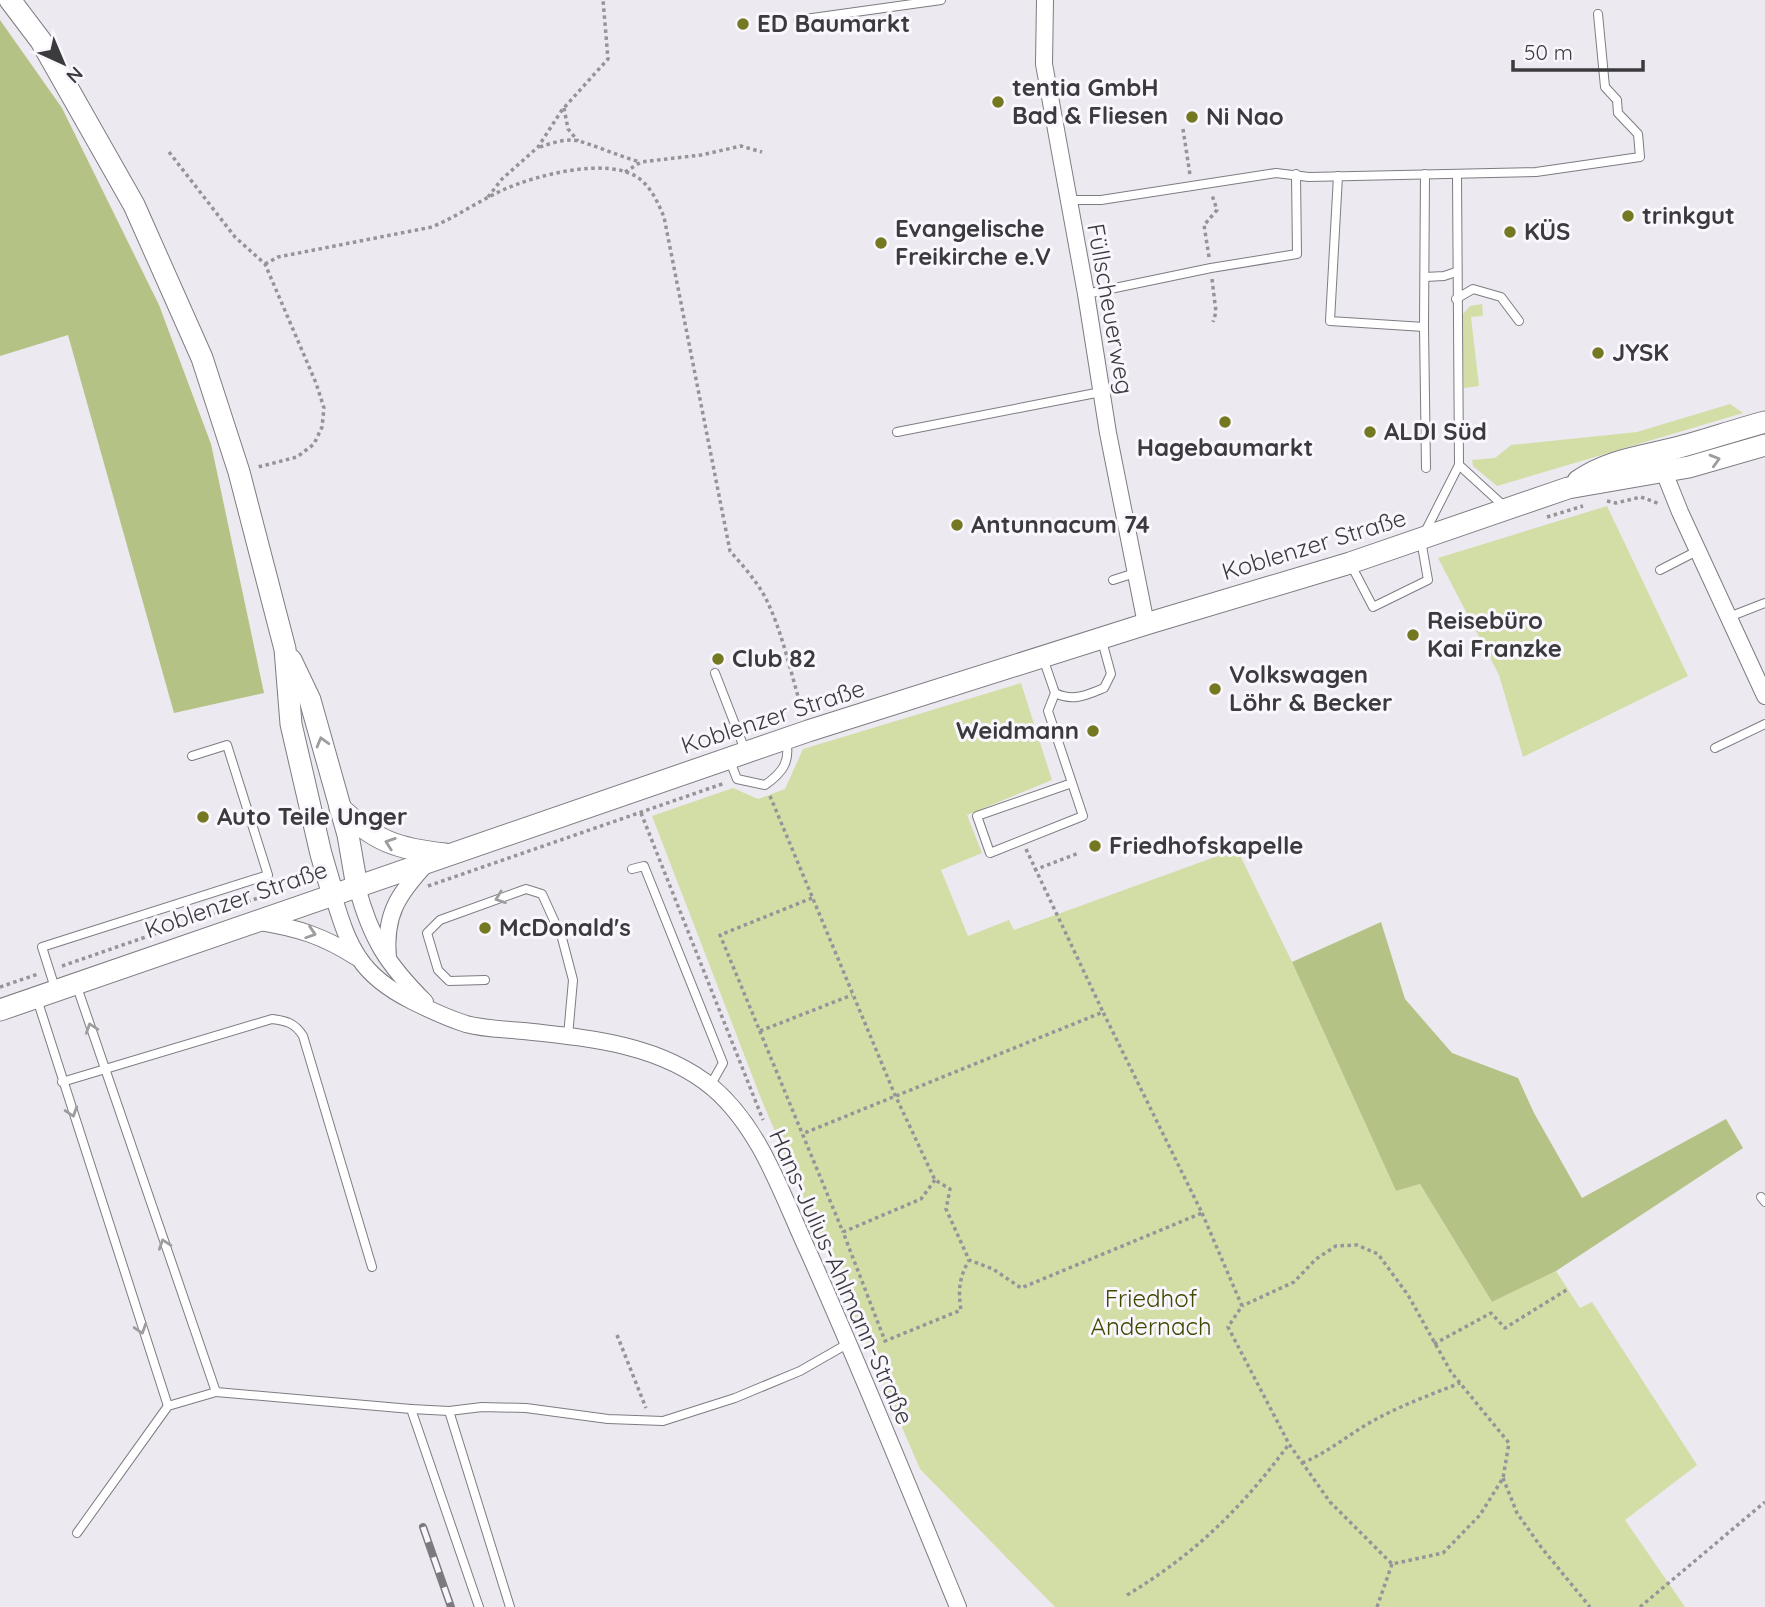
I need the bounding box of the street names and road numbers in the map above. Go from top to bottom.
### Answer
street label: Füllscheuerweg [1081,221,1141,397]
street label: Koblenzer Straße [1218,502,1410,586]
street label: Koblenzer Straße [677,672,868,760]
street label: Koblenzer Straße [140,854,331,944]
street label: Hans-Julius-Ahlmann-Straße [763,1124,921,1429]

